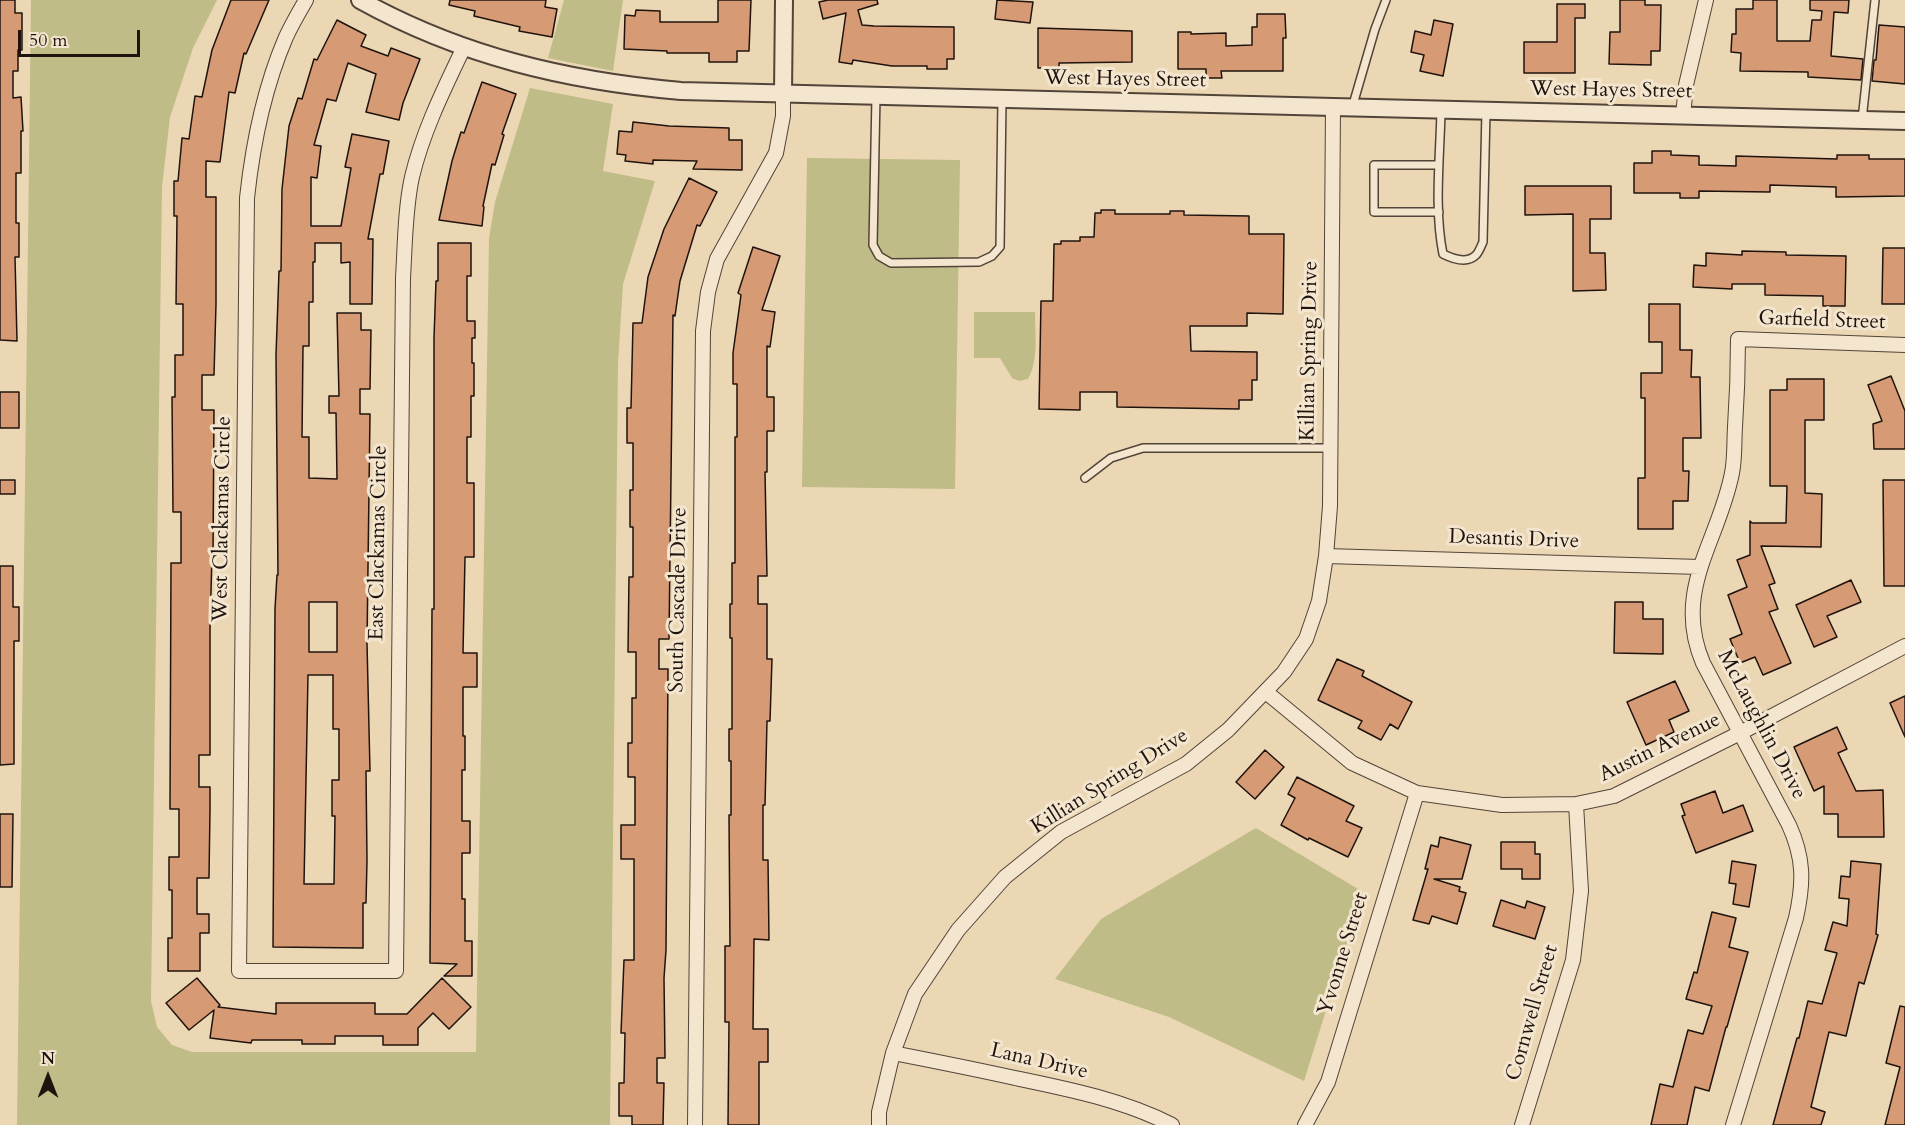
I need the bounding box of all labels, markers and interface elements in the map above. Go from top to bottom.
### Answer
scale bar [21,18,142,56]
text: 50 m [29,28,68,53]
street label: West Hayes Street [1044,66,1206,94]
street label: West Hayes Street [1530,77,1692,105]
street label: Killian Spring Drive [1296,261,1324,441]
street label: Garfield Street [1758,306,1886,336]
street label: West Clackamas Circle [209,416,237,622]
street label: East Clackamas Circle [365,445,393,641]
street label: South Cascade Drive [665,507,693,693]
street label: Desantis Drive [1448,525,1580,555]
street label: McLaughlin Drive [1711,646,1811,804]
street label: Austin Avenue [1595,708,1725,788]
street label: Killian Spring Drive [1027,724,1193,840]
street label: Yvonne Street [1313,889,1375,1019]
street label: Cornwell Street [1502,942,1564,1084]
street label: Lana Drive [988,1039,1090,1085]
north arrow [18,1047,78,1107]
text: N [41,1048,55,1070]

